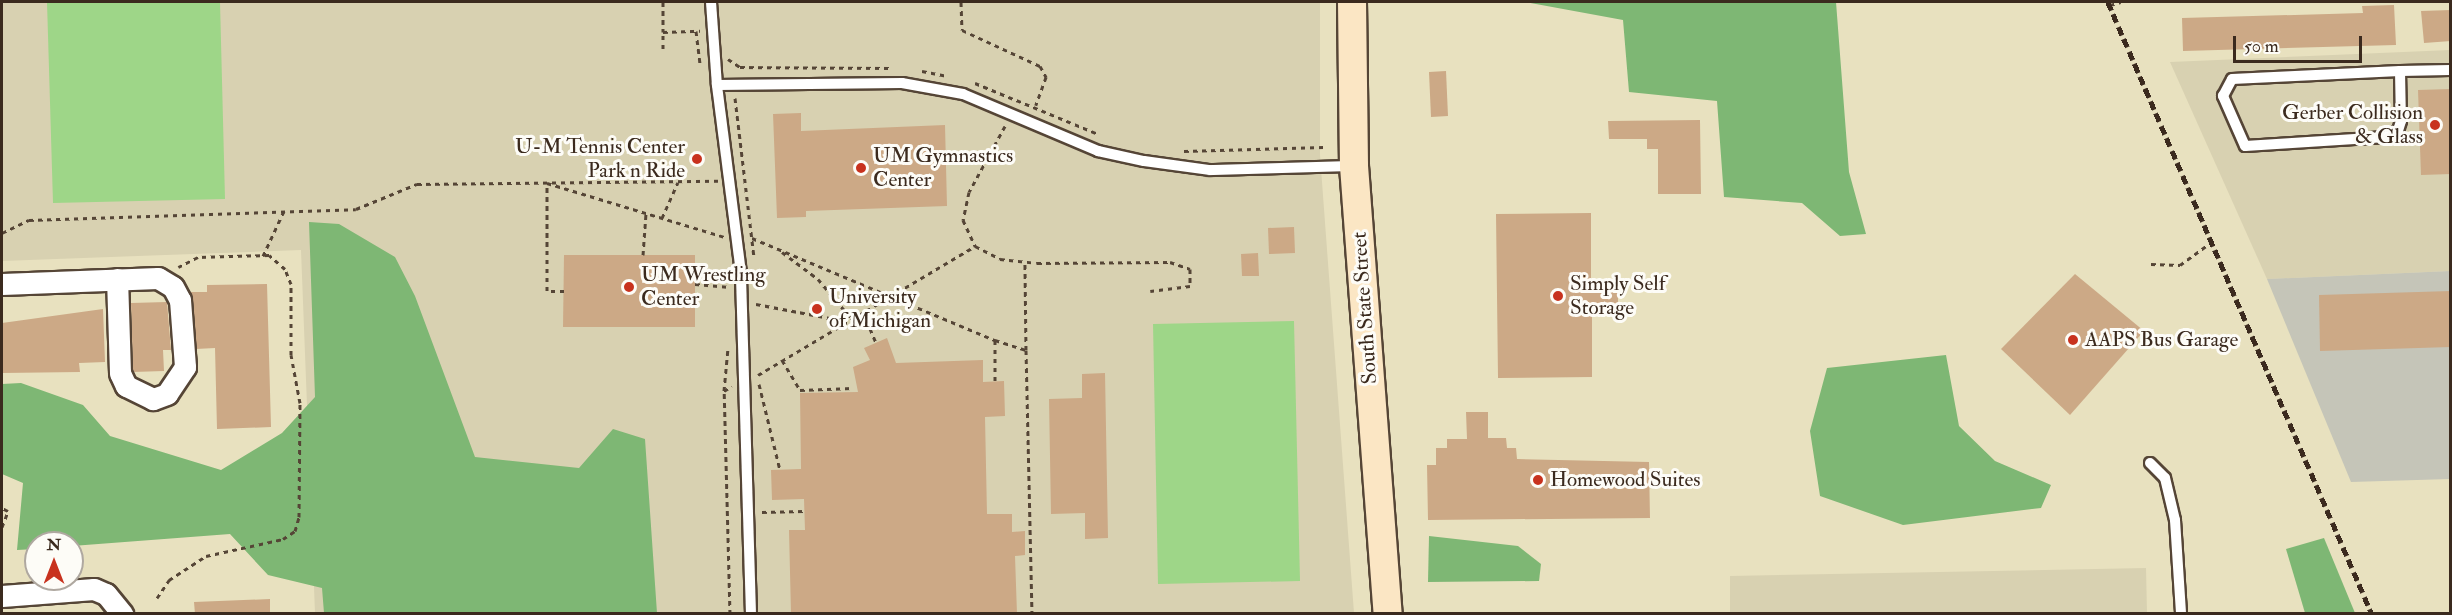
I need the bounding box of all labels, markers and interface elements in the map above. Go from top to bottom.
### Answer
scale bar [2236,24,2365,62]
text: 50 m [2244,35,2279,58]
place label: Gerber Collision & Glass [2282,100,2423,150]
marker: Gerber Collision & Glass [2428,118,2442,132]
place label: U-M Tennis Center Park n Ride [515,134,685,184]
place label: UM Gymnastics Center [873,143,1013,193]
marker: U-M Tennis Center Park n Ride [690,152,704,166]
marker: UM Gymnastics Center [854,161,868,175]
street label: South State Street [1347,231,1383,385]
place label: UM Wrestling Center [641,262,766,312]
place label: Simply Self Storage [1570,271,1665,321]
marker: UM Wrestling Center [622,280,636,294]
place label: University of Michigan [829,284,931,334]
marker: Simply Self Storage [1551,289,1565,303]
marker: University of Michigan [810,302,824,316]
place label: AAPS Bus Garage [2085,327,2238,353]
marker: AAPS Bus Garage [2066,333,2080,347]
place label: Homewood Suites [1550,467,1701,493]
marker: Homewood Suites [1531,473,1545,487]
north arrow [24,531,84,591]
text: N [47,535,61,555]

